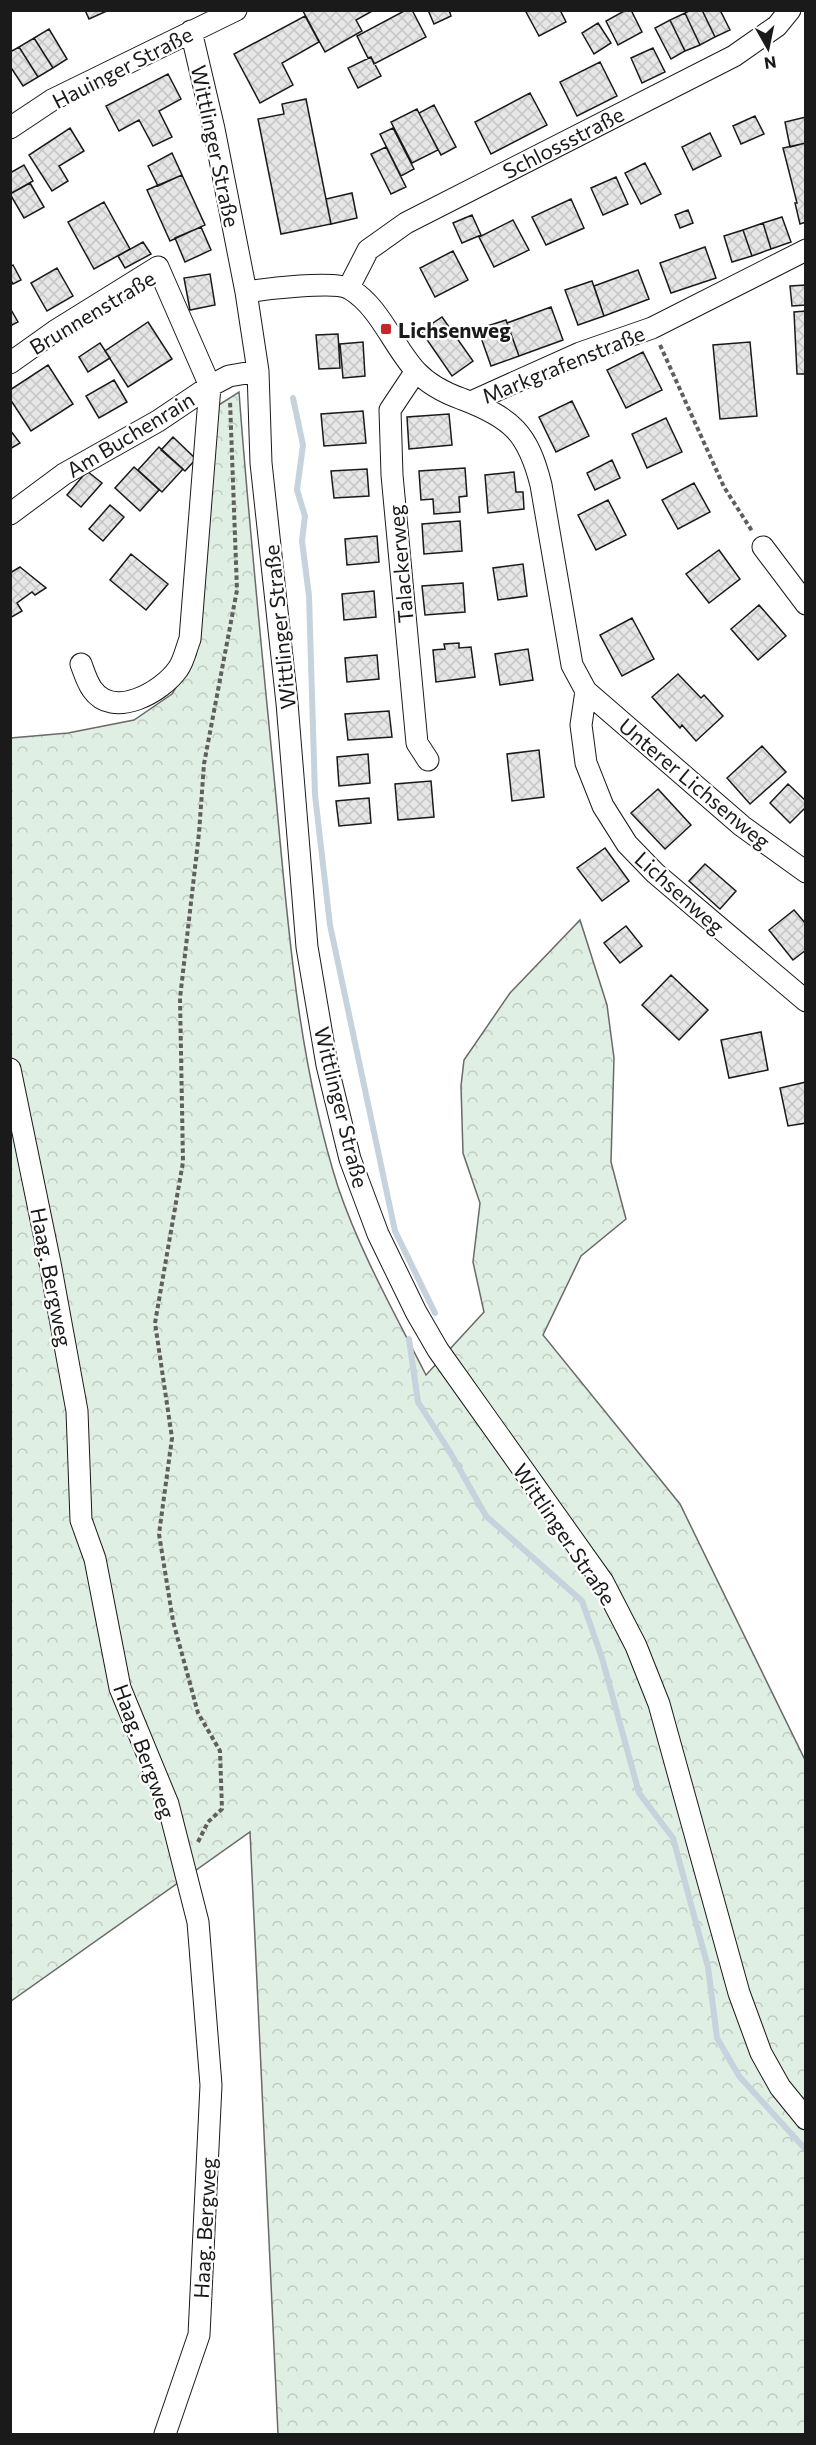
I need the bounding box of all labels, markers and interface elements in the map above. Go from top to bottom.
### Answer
north arrow [738,18,798,78]
street label: Hauinger Straße [48,21,196,113]
text: N [763,53,778,74]
street label: Wittlinger Straße [187,63,245,229]
street label: Schlossstraße [498,101,628,183]
street label: Brunnenstraße [25,265,159,359]
place label: Lichsenweg [398,317,511,342]
street label: Markgrafenstraße [478,320,648,408]
marker: Lichsenweg [379,322,393,336]
street label: Am Buchenrain [62,386,198,482]
street label: Talackerweg [382,504,418,624]
street label: Wittlinger Straße [258,544,300,710]
street label: Unterer Lichsenweg [614,712,776,854]
street label: Lichsenweg [630,846,730,938]
street label: Wittlinger Straße [310,1024,374,1190]
street label: Haag. Bergweg [26,1205,78,1349]
street label: Wittlinger Straße [508,1459,622,1609]
street label: Haag. Bergweg [109,1680,181,1822]
street label: Haag. Bergweg [188,2157,220,2299]

